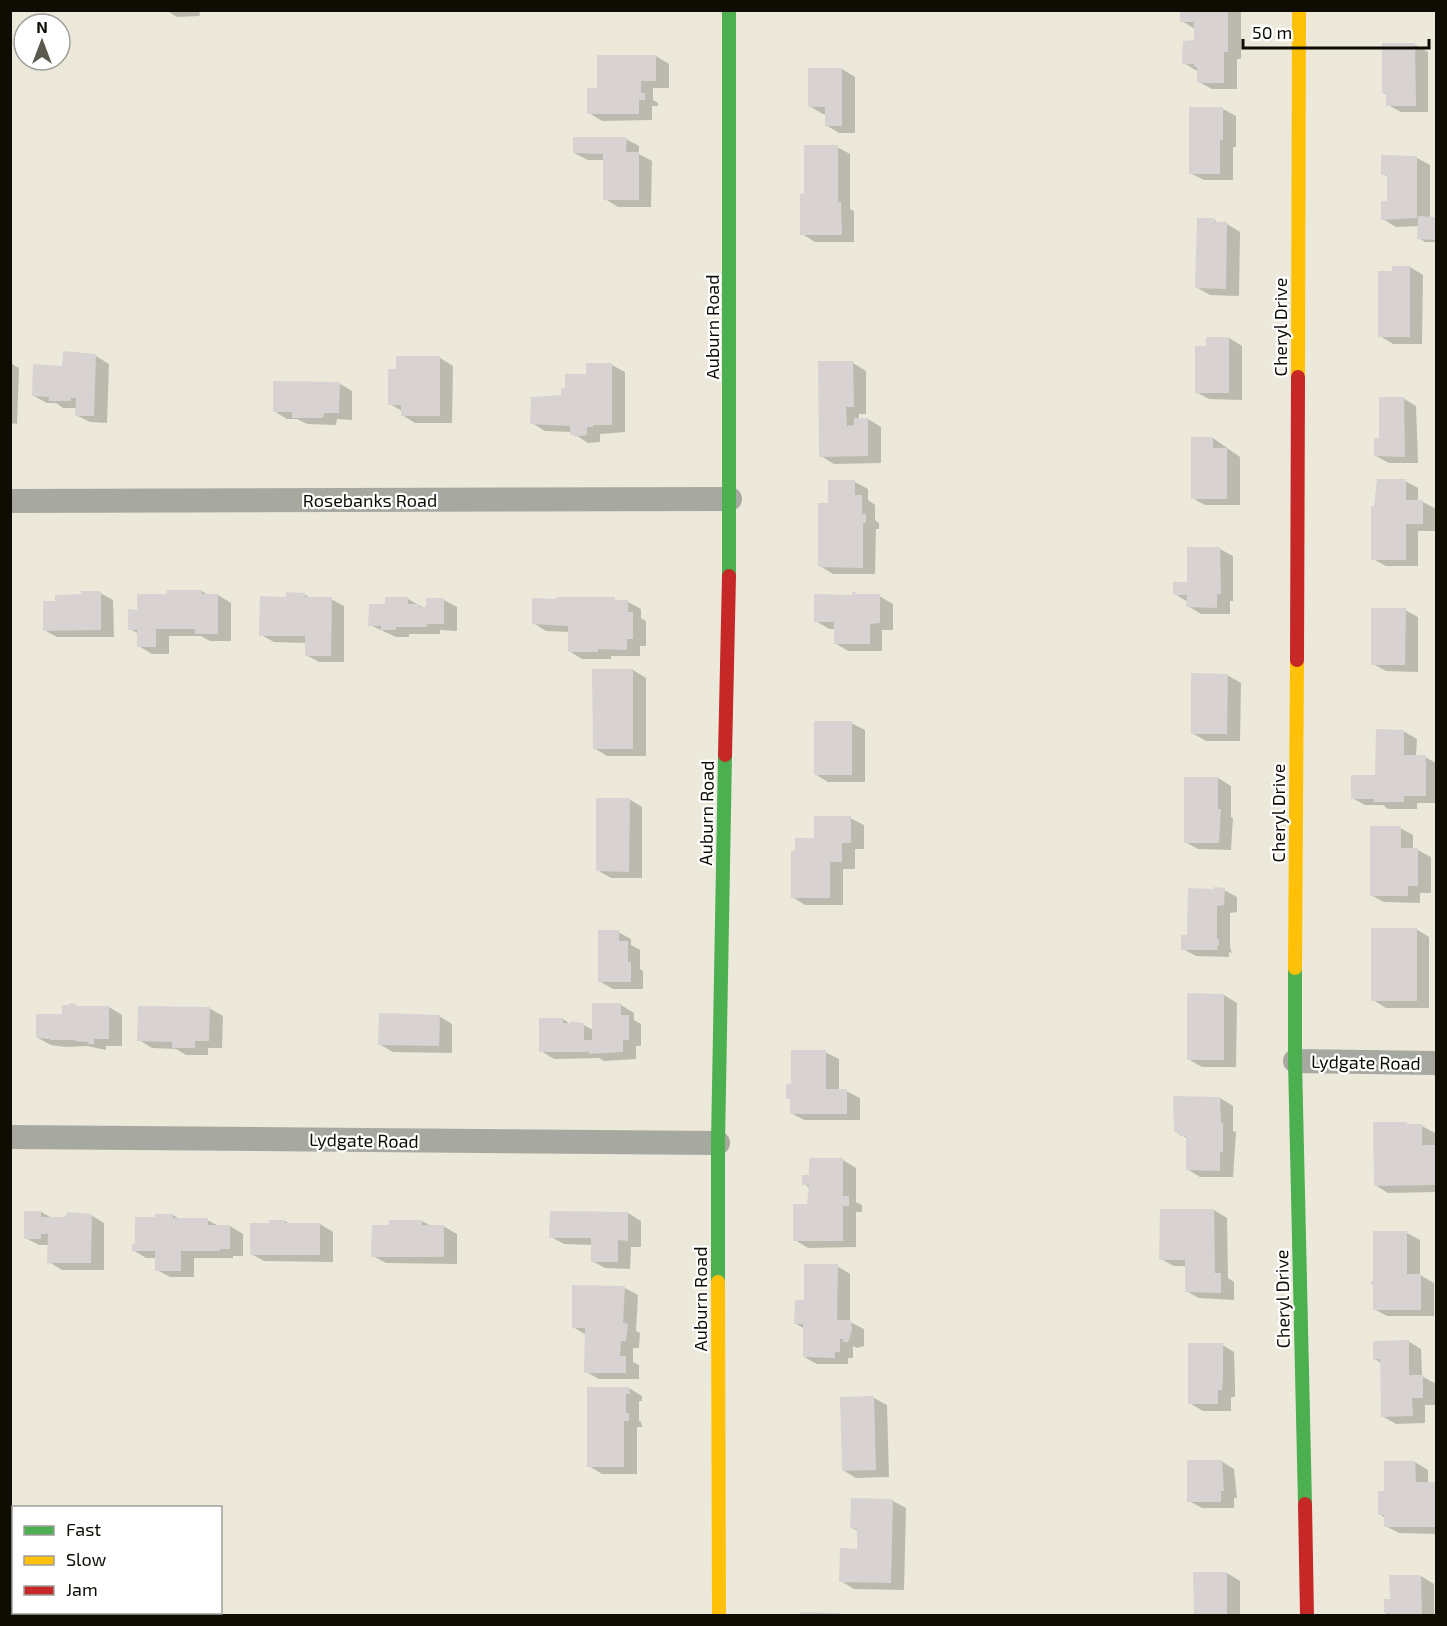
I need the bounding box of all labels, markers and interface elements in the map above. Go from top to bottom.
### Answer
north arrow [12,12,72,72]
scale bar [1243,12,1429,50]
text: N [36,17,48,36]
text: 50 m [1252,21,1292,43]
street label: Auburn Road [701,274,723,380]
street label: Cheryl Drive [1269,278,1291,376]
street label: Rosebanks Road [303,489,437,511]
street label: Auburn Road [694,760,718,866]
street label: Cheryl Drive [1267,764,1289,862]
street label: Lydgate Road [1311,1050,1421,1074]
street label: Lydgate Road [309,1128,419,1152]
street label: Auburn Road [689,1246,711,1352]
street label: Cheryl Drive [1270,1249,1294,1349]
legend [12,1506,222,1614]
text: Fast [66,1518,101,1540]
text: Slow [66,1548,107,1570]
text: Jam [66,1578,98,1600]

